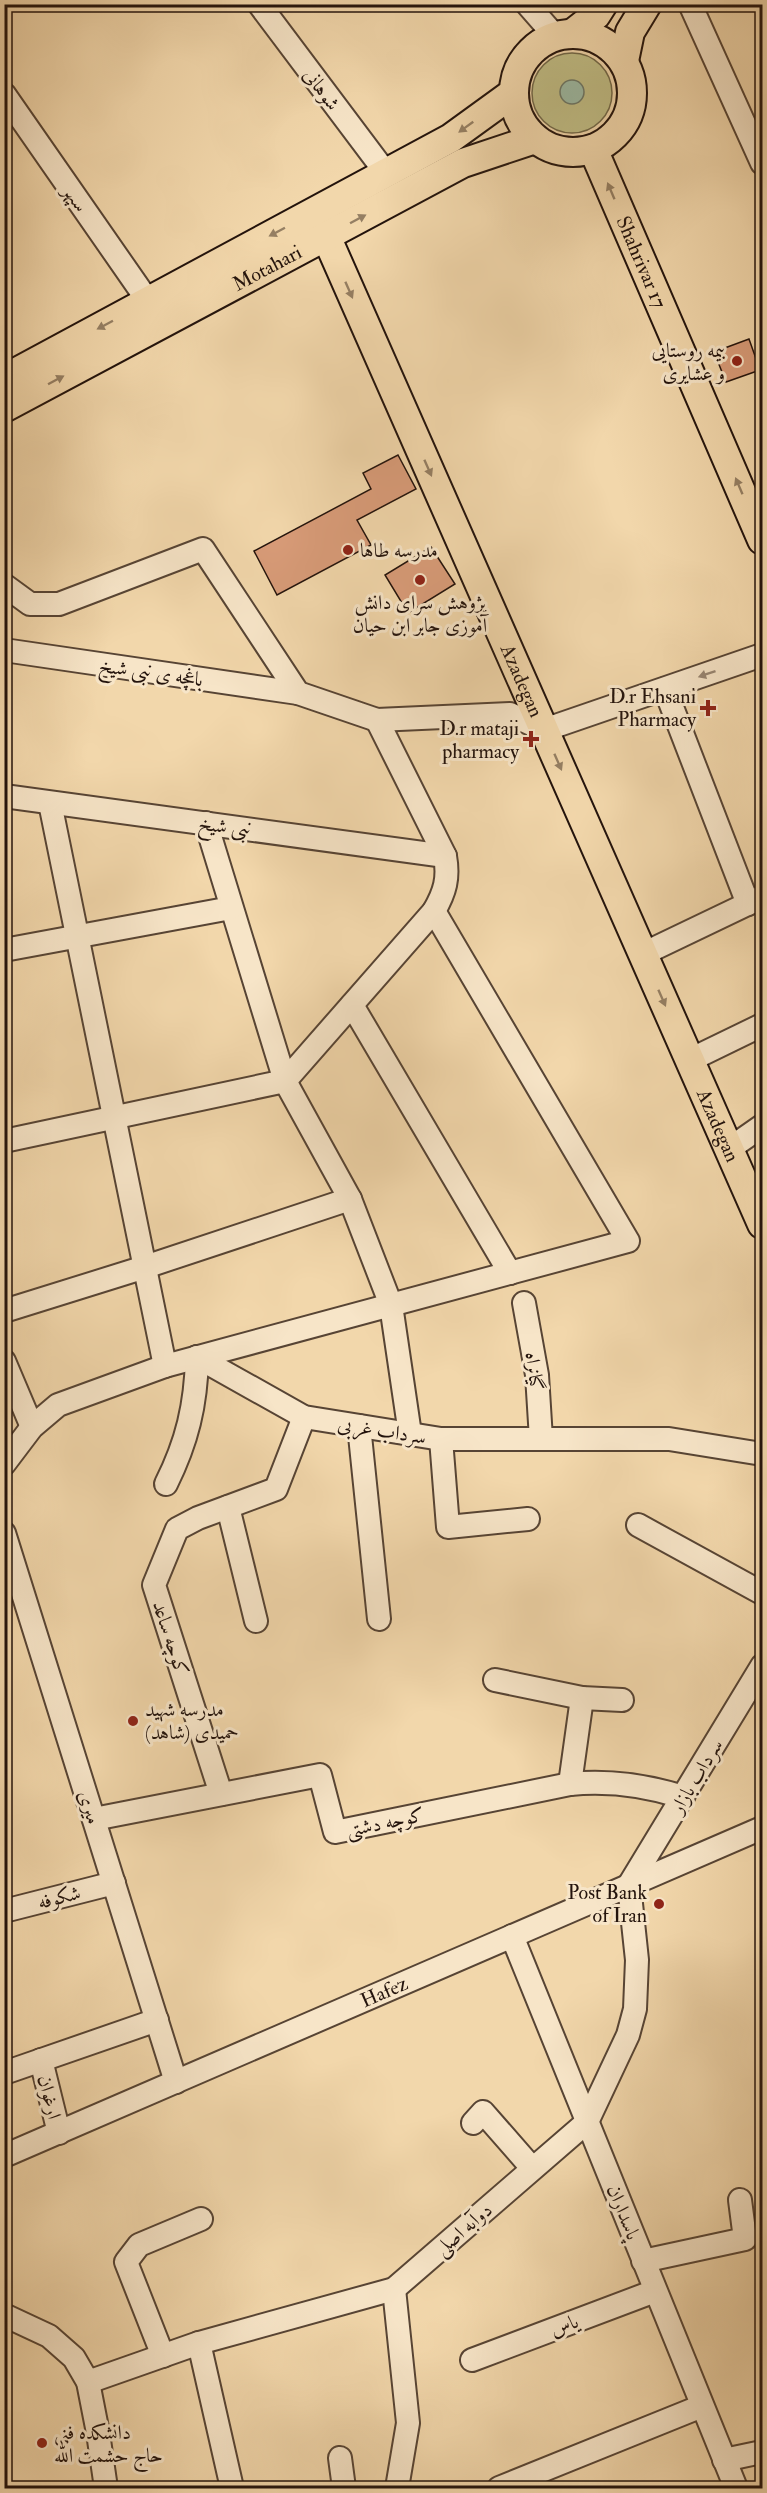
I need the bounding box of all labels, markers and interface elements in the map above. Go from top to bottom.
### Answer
street label: شوهانی [298,63,346,115]
one-way arrow [458,121,474,133]
street label: سپهر [56,178,94,217]
one-way arrow [607,183,616,200]
street label: Shahrivar 17 [610,212,672,312]
one-way arrow [350,214,367,224]
one-way arrow [268,227,285,237]
street label: Motahari [228,239,306,297]
one-way arrow [345,281,354,298]
one-way arrow [97,320,114,330]
place label: بیمه روستایی و عشایری [651,338,726,386]
marker: بیمه روستایی و عشایری [730,354,744,368]
one-way arrow [47,376,65,386]
one-way arrow [424,460,433,477]
one-way arrow [734,477,743,495]
place label: مدرسه طاها [360,538,438,563]
marker: مدرسه طاها [341,543,355,557]
marker: پژوهش سرای دانش آموزی جابر ابن حیان [413,573,427,587]
place label: پژوهش سرای دانش آموزی جابر ابن حیان [353,590,490,638]
street label: Azadegan [494,640,549,721]
street label: باغچه ی نبی شیخ [96,653,205,697]
one-way arrow [698,670,716,680]
place label: D.r Ehsani Pharmacy [609,684,697,732]
marker: D.r Ehsani Pharmacy [701,701,715,715]
place label: D.r mataji pharmacy [439,716,520,765]
marker: D.r mataji pharmacy [524,732,538,746]
one-way arrow [554,753,563,770]
street label: نبی شیخ [196,810,253,848]
one-way arrow [658,989,667,1006]
street label: Azadegan [691,1084,745,1166]
street label: گیانراه [520,1350,549,1392]
street label: سرداب غربی [335,1411,428,1452]
street label: کوچه ساعد [146,1598,194,1679]
place label: مدرسه شهید حمیدی (شاهد) [145,1697,239,1745]
marker: مدرسه شهید حمیدی (شاهد) [126,1714,140,1728]
street label: سرداب بازار [663,1734,729,1820]
street label: میری [73,1787,106,1827]
street label: کوچه دشتی [344,1802,427,1845]
street label: شکوفه [35,1880,83,1915]
place label: Post Bank of Iran [567,1880,647,1928]
marker: Post Bank of Iran [652,1897,666,1911]
street label: Hafez [357,1971,412,2013]
street label: ارغوان [32,2072,67,2122]
street label: پاسداران [599,2181,646,2245]
street label: دوآبه اصلی [429,2197,499,2263]
street label: یاس [547,2308,583,2342]
place label: دانشکده فنی حاج حشمت الله [54,2420,163,2473]
marker: دانشکده فنی حاج حشمت الله [35,2436,49,2450]

